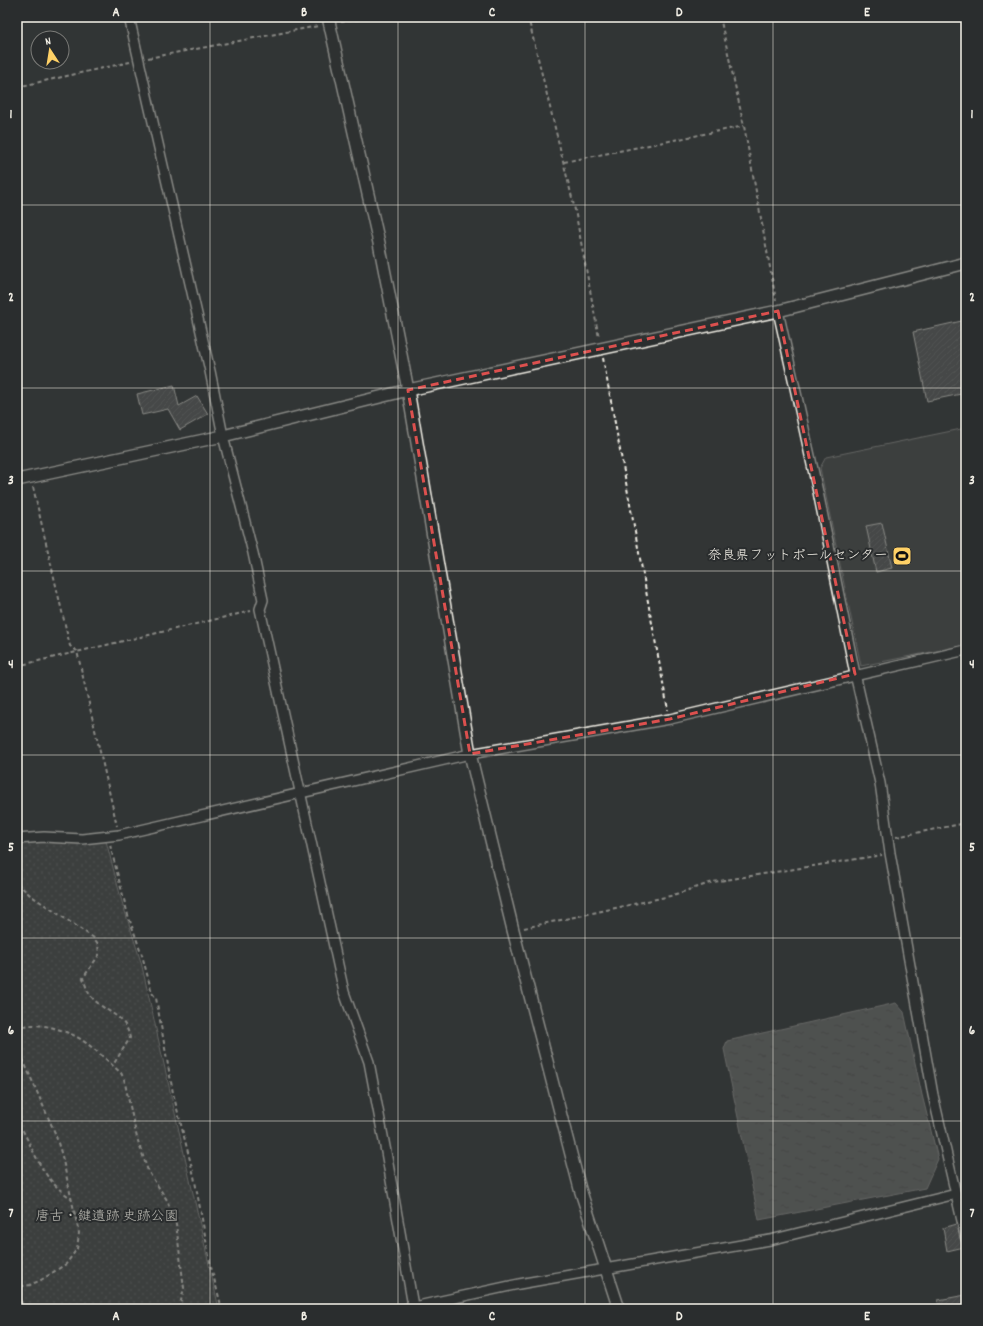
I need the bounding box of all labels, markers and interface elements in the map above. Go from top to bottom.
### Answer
text: A [112,4,120,23]
text: B [301,4,307,23]
text: C [489,4,496,23]
text: D [676,4,683,23]
text: E [864,4,871,23]
north arrow [30,30,70,70]
text: N [44,34,53,51]
text: 1 [10,106,13,125]
text: 1 [971,106,974,125]
text: 2 [8,289,14,308]
text: 2 [969,289,975,308]
text: 3 [8,472,14,491]
text: 3 [969,472,975,491]
sports icon: 奈良県フットボールセンター [891,545,913,567]
place label: 奈良県フットボールセンター [707,546,888,566]
text: 4 [8,656,14,675]
text: 4 [969,656,975,675]
text: 5 [8,839,14,858]
text: 5 [969,839,975,858]
text: 6 [8,1022,15,1041]
text: 6 [969,1022,976,1041]
text: 7 [9,1205,14,1224]
text: 7 [970,1205,975,1224]
park label: 唐古・鍵遺跡 史跡公園 [35,1207,179,1227]
text: A [112,1308,120,1326]
text: B [301,1308,307,1326]
text: C [489,1308,496,1326]
text: D [676,1308,683,1326]
text: E [864,1308,871,1326]

